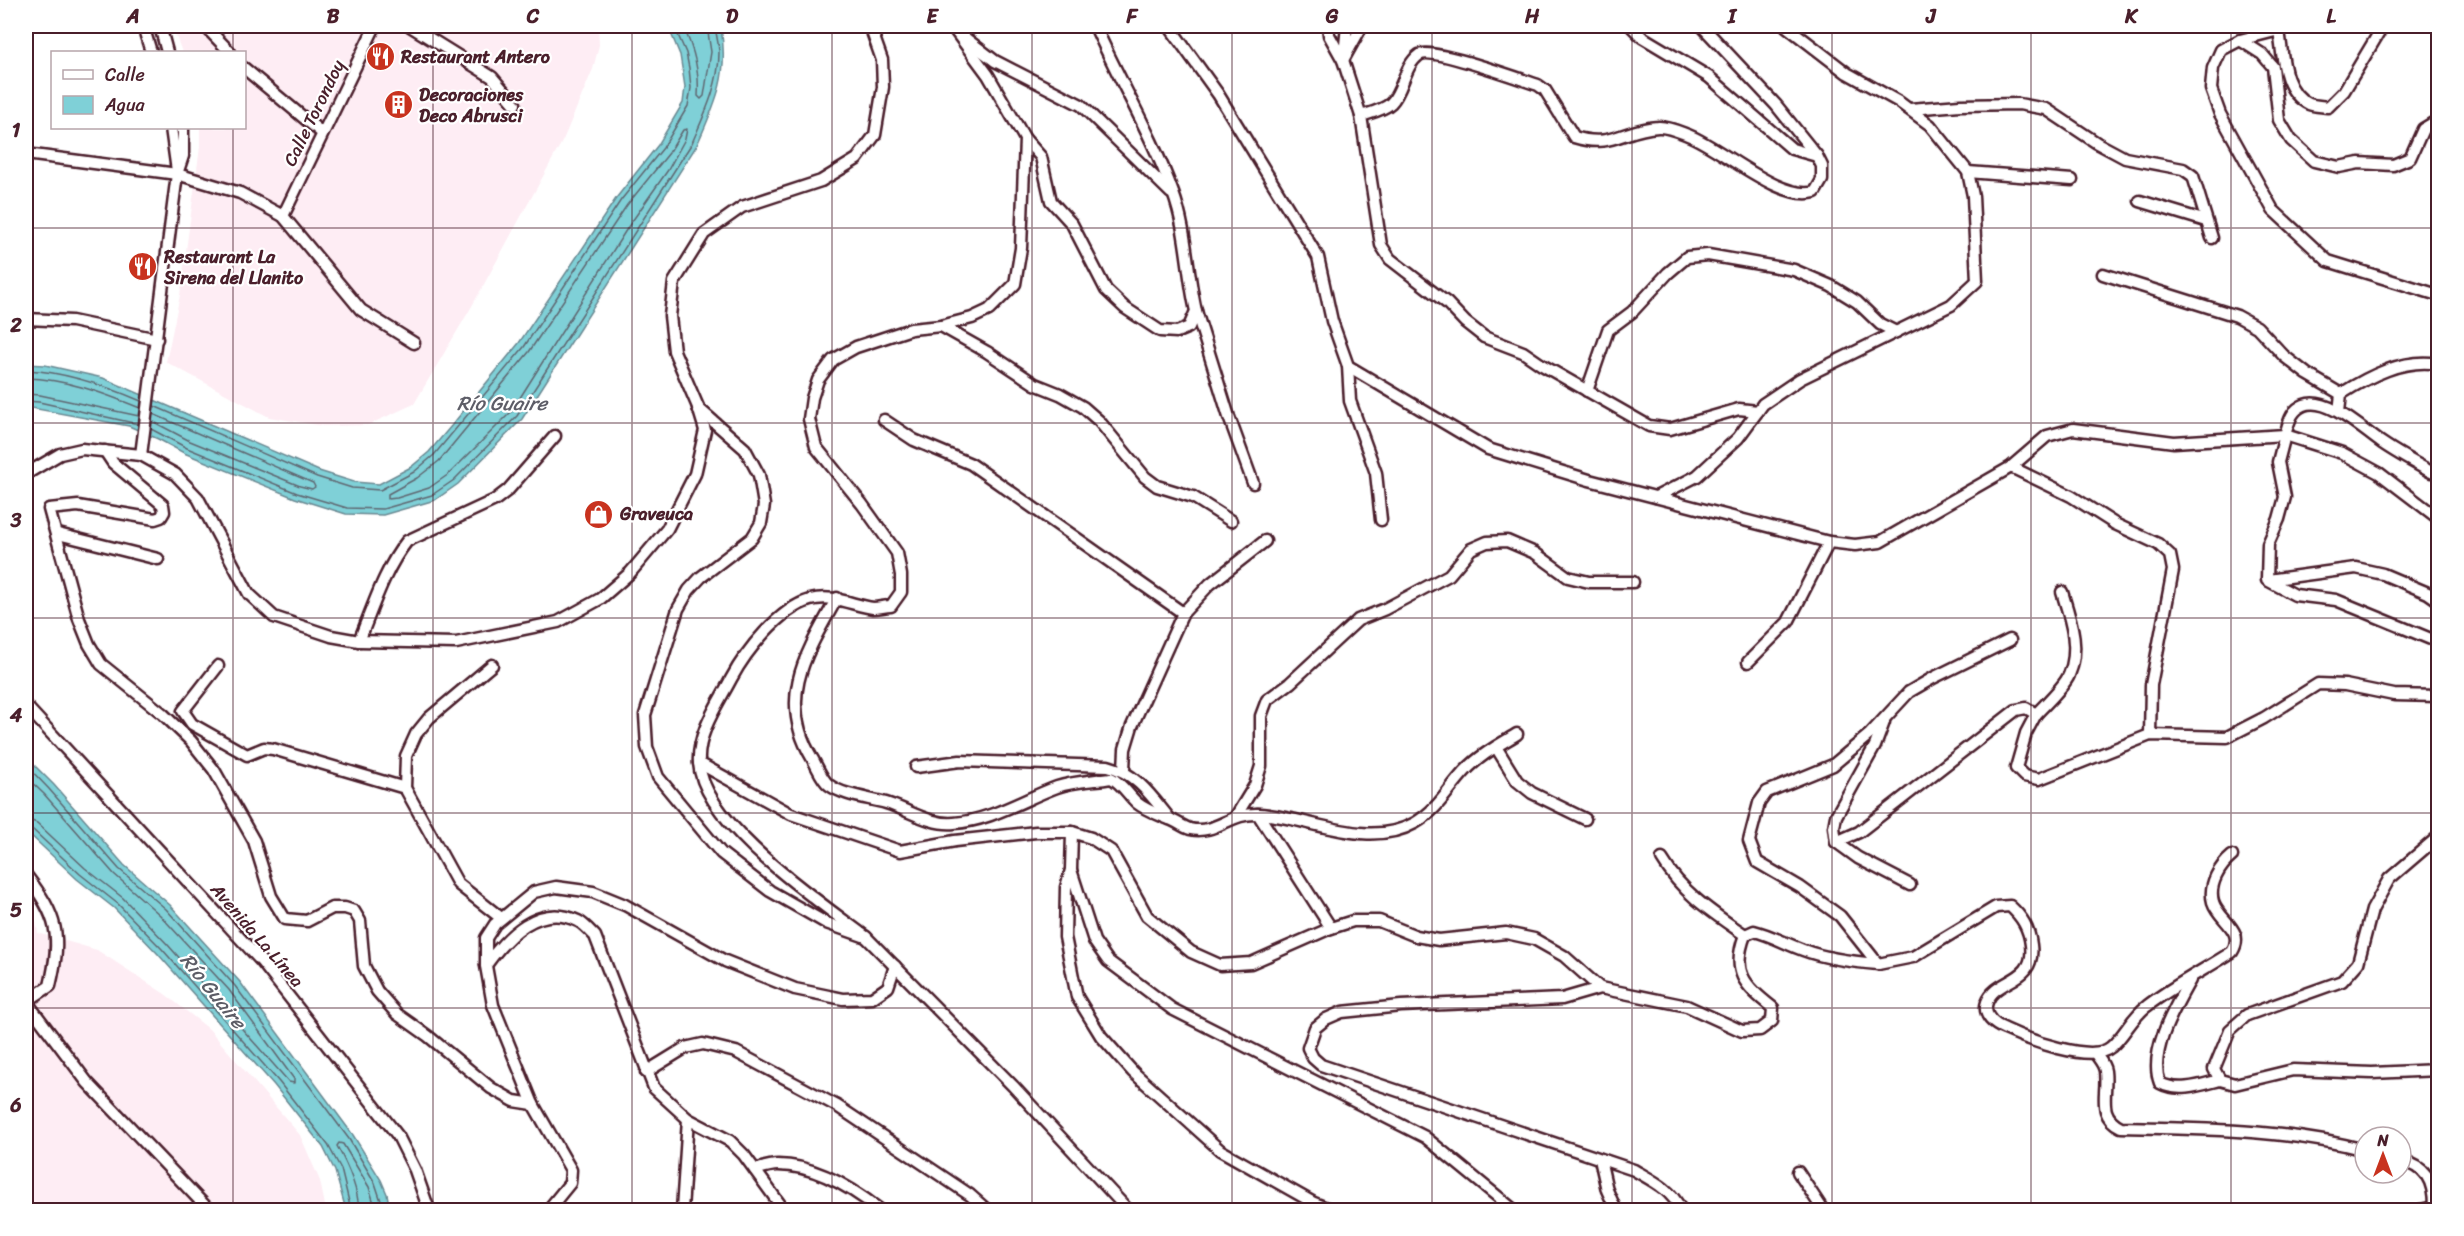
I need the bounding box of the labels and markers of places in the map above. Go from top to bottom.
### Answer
restaurant icon: Restaurant Antero [364,41,396,73]
place label: Restaurant Antero [400,41,551,73]
place label: Decoraciones Deco Abrusci [419,79,524,132]
building icon: Decoraciones Deco Abrusci [382,89,414,121]
place label: Restaurant La Sirena del Llanito [163,241,304,294]
restaurant icon: Restaurant La Sirena del Llanito [127,251,159,283]
shop icon: Graveuca [583,498,615,530]
place label: Graveuca [619,498,693,530]

